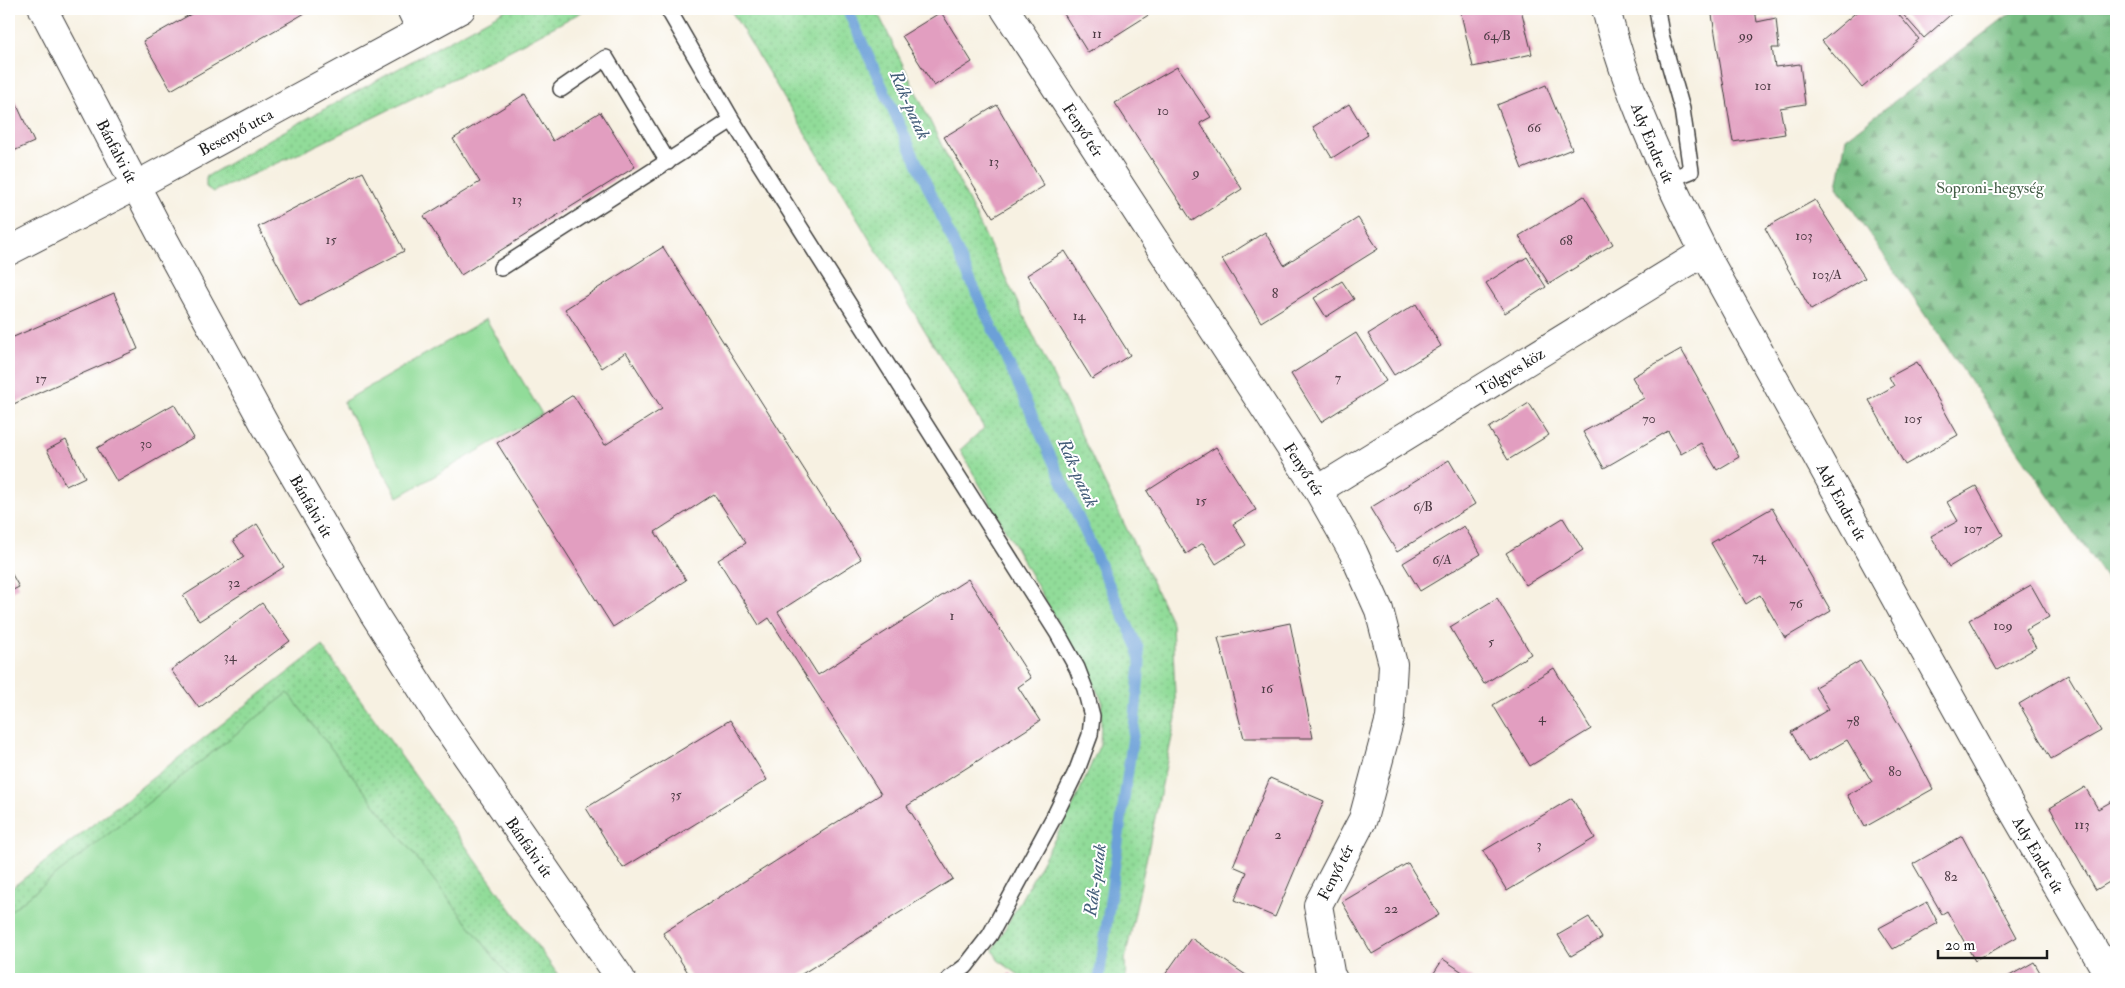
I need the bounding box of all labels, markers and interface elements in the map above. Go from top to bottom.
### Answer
house number: 11 [1092,25,1102,42]
house number: 64/B [1483,27,1511,44]
house number: 99 [1738,27,1753,44]
water label: Rák-patak [884,66,935,143]
house number: 101 [1754,77,1772,94]
street label: Ady Endre út [1626,99,1678,187]
street label: Fenyő tér [1058,100,1108,161]
house number: 10 [1157,102,1169,119]
street label: Besenyő utca [195,104,277,161]
street label: Bánfalvi út [92,116,141,186]
house number: 66 [1527,119,1542,136]
house number: 13 [989,153,999,170]
house number: 9 [1191,164,1200,181]
park label: Soproni-hegység [1936,178,2045,199]
house number: 13 [512,191,522,208]
house number: 103 [1795,227,1813,244]
house number: 15 [325,231,337,248]
house number: 68 [1559,232,1573,249]
house number: 103/A [1812,266,1842,283]
house number: 8 [1272,285,1279,302]
house number: 14 [1073,307,1087,324]
street label: Tölgyes köz [1473,343,1549,401]
house number: 7 [1335,369,1342,386]
house number: 17 [35,370,47,387]
house number: 70 [1642,410,1656,427]
house number: 105 [1904,410,1923,427]
water label: Rák-patak [1052,434,1103,511]
house number: 30 [140,435,152,452]
street label: Fenyő tér [1279,439,1328,500]
street label: Ady Endre út [1811,459,1871,545]
street label: Bánfalvi út [285,472,337,541]
house number: 15 [1195,492,1207,509]
house number: 6/B [1413,498,1433,515]
house number: 107 [1964,520,1983,537]
house number: 74 [1752,548,1767,565]
house number: 6/A [1432,551,1452,568]
house number: 32 [228,574,240,591]
house number: 76 [1789,595,1804,612]
house number: 1 [950,607,955,624]
house number: 109 [1993,617,2013,634]
house number: 5 [1488,633,1495,650]
house number: 34 [224,648,238,665]
house number: 16 [1261,680,1274,697]
house number: 4 [1538,709,1547,726]
house number: 78 [1847,713,1860,730]
house number: 80 [1888,763,1902,780]
house number: 35 [670,786,683,803]
street label: Ady Endre út [2007,812,2068,897]
street label: Bánfalvi út [501,813,557,882]
house number: 113 [2074,816,2090,833]
house number: 2 [1274,826,1282,843]
house number: 3 [1536,836,1542,853]
street label: Fenyő tér [1313,841,1358,904]
water label: Rák-patak [1079,842,1112,919]
house number: 82 [1944,868,1958,885]
house number: 22 [1384,900,1398,917]
scale bar [1938,928,2046,960]
text: 20 m [1945,936,1975,955]

